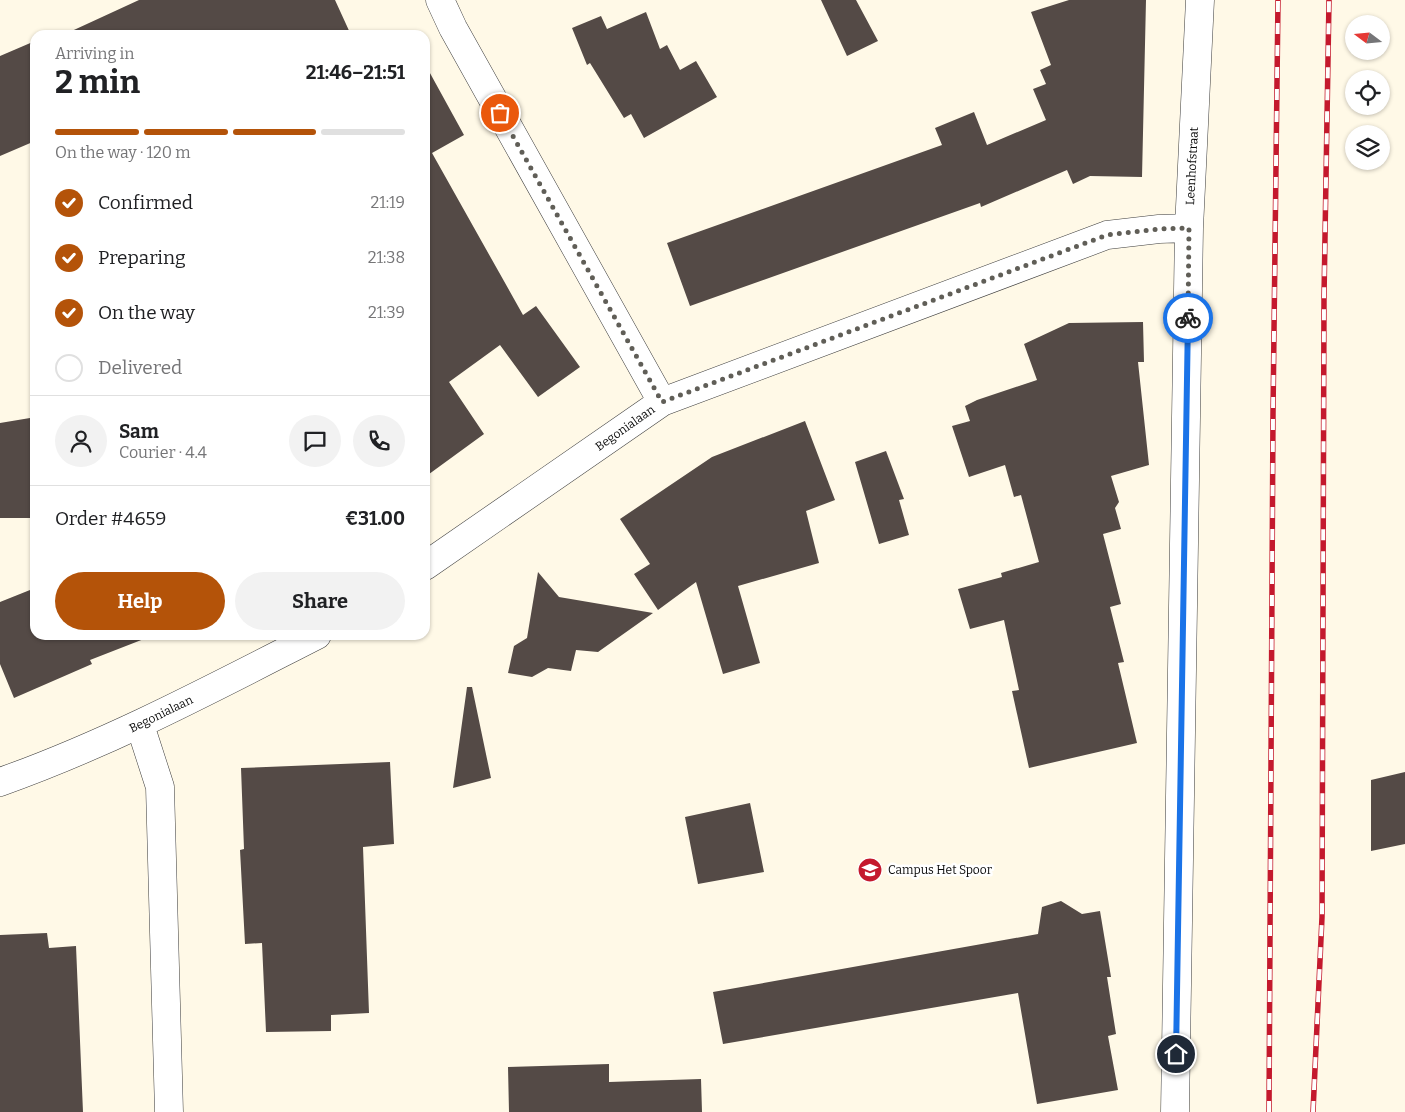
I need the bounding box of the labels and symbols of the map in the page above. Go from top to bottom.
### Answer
north arrow [1345,15,1390,60]
pin [479,92,521,134]
street label: Leenhofstraat [1183,126,1201,205]
courier [1163,293,1213,343]
street label: Begonialaan [593,402,658,454]
street label: Begonialaan [127,692,196,735]
school or university icon: Campus Het Spoor [857,857,883,883]
place label: Campus Het Spoor [888,863,993,877]
pin [1155,1033,1197,1075]

